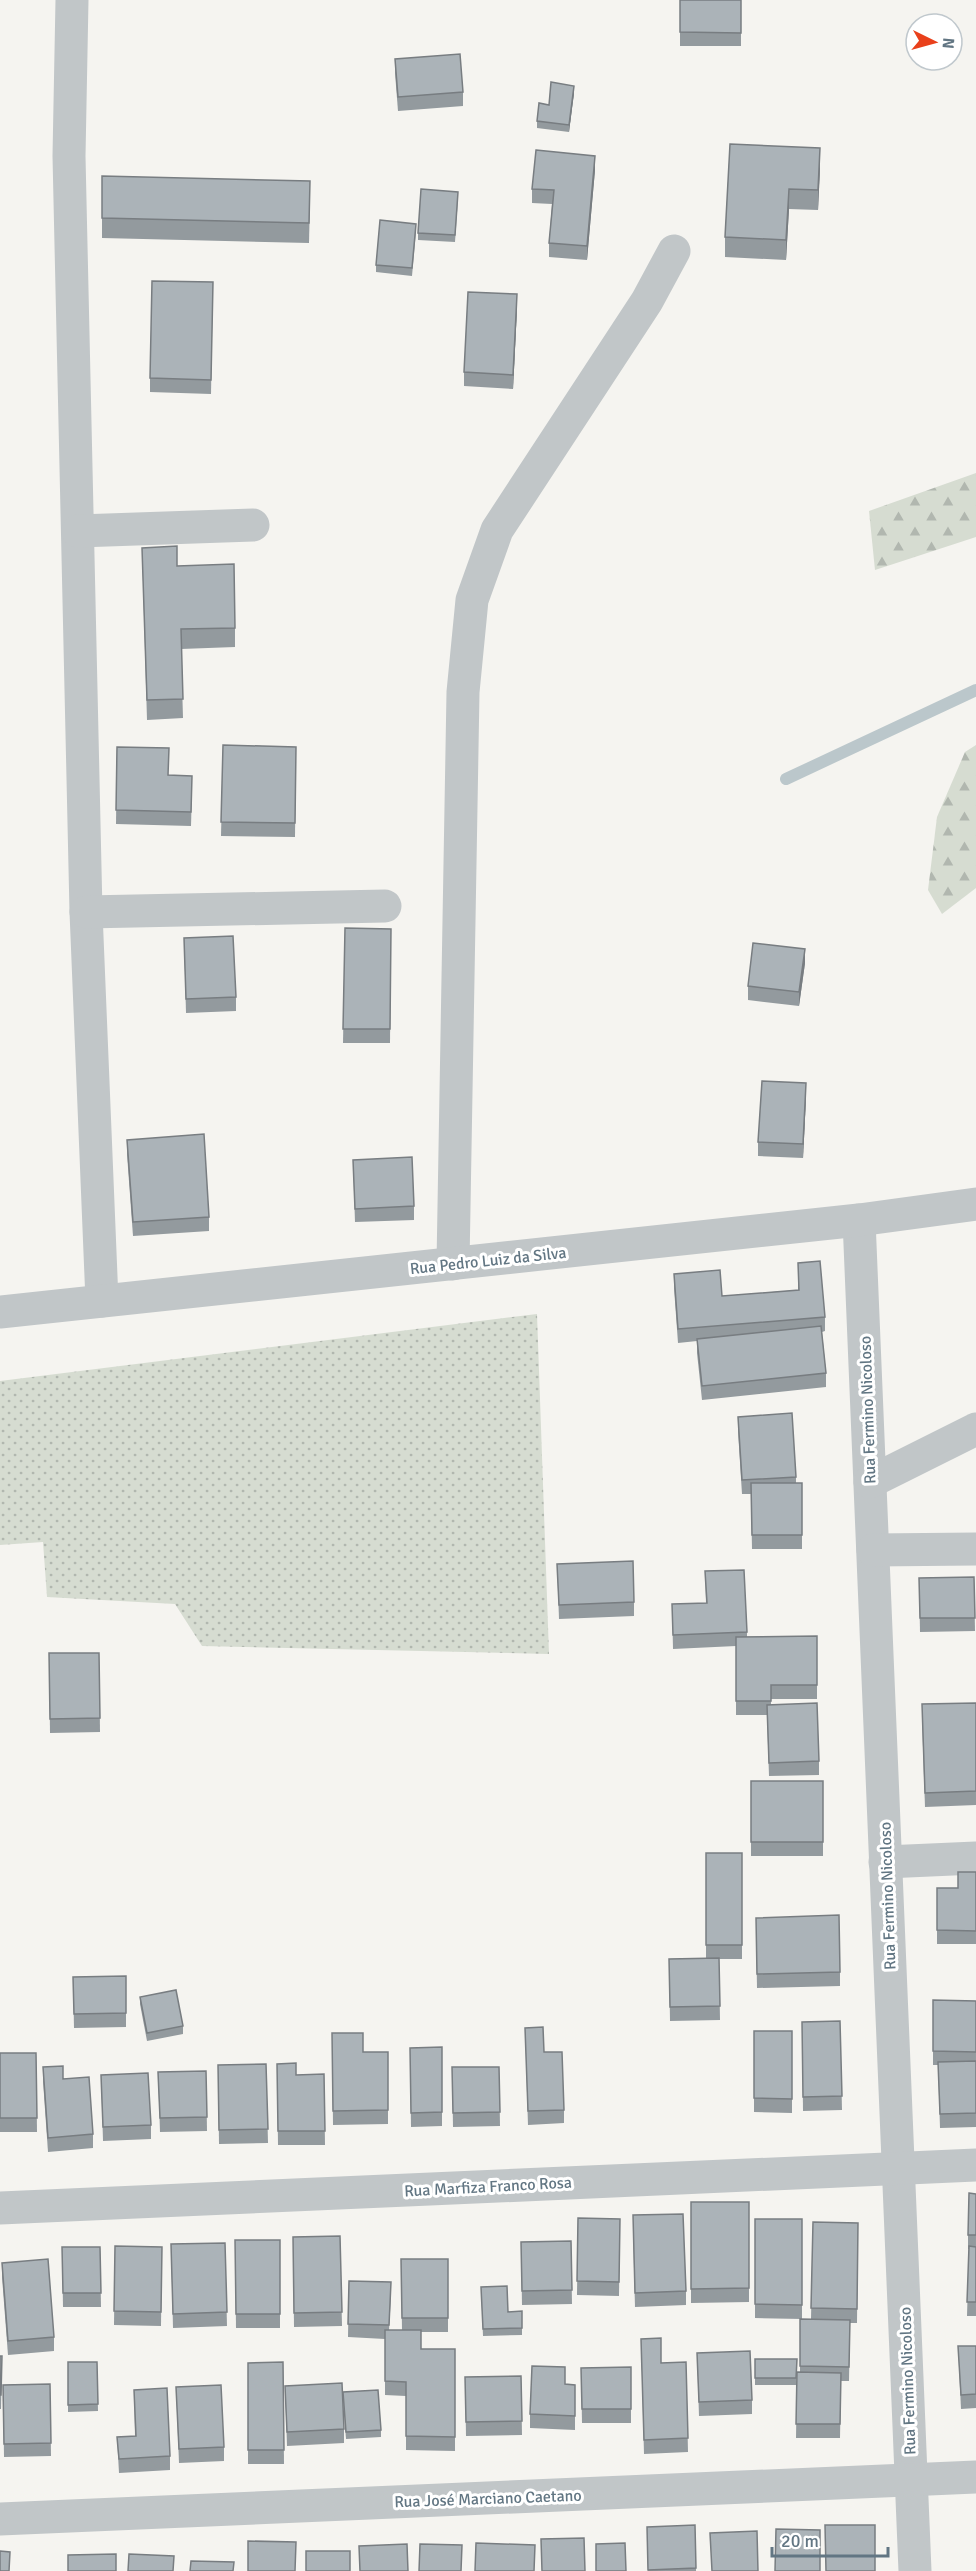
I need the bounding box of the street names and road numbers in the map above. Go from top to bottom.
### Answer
street label: Rua Pedro Luiz da Silva [409,1243,567,1279]
street label: Rua Fermino Nicoloso [855,1336,881,1484]
street label: Rua Fermino Nicoloso [875,1822,901,1970]
street label: Rua Marfiza Franco Rosa [404,2173,572,2201]
street label: Rua Fermino Nicoloso [895,2307,921,2455]
street label: Rua José Marciano Caetano [394,2486,582,2512]

